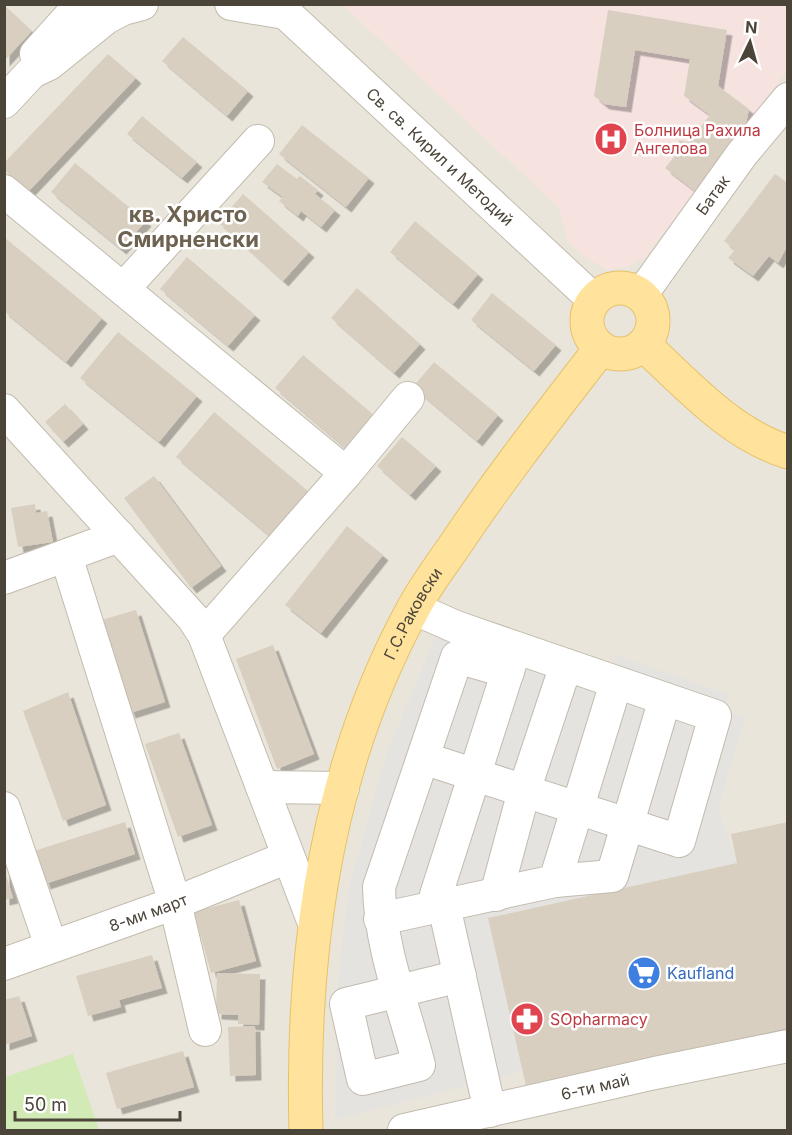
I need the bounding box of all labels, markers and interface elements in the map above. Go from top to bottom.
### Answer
north arrow [720,12,780,72]
text: N [744,17,758,38]
street label: Св. св. Кирил и Методий [362,83,518,230]
place label: Болница Рахила Ангелова [634,120,761,158]
hospital icon: Болница Рахила Ангелова [593,121,629,157]
street label: Батак [692,171,734,219]
district label: кв. Христо Смирненски [117,201,259,252]
street label: Г.С.Раковски [379,563,446,663]
street label: 8-ми март [106,889,191,936]
supermarket icon: Kaufland [626,955,662,991]
place label: Kaufland [667,963,734,983]
pharmacy icon: SOpharmacy [509,1001,545,1037]
place label: SOpharmacy [550,1009,648,1029]
street label: 6-ти май [559,1069,631,1104]
scale bar [15,1084,180,1122]
text: 50 m [24,1094,67,1115]

